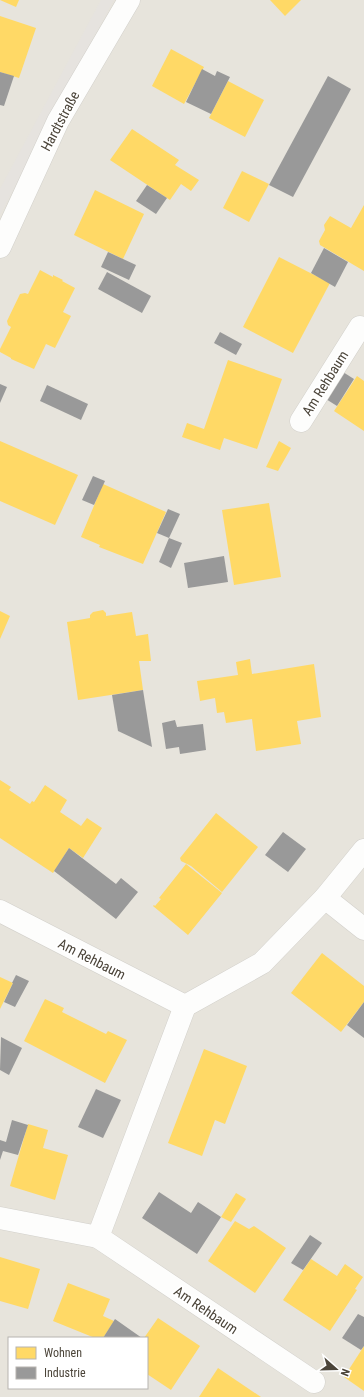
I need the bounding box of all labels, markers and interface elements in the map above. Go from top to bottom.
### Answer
street label: Hardtstraße [38,88,83,154]
street label: Am Rehbaum [299,348,351,418]
street label: Am Rehbaum [56,935,128,983]
street label: Am Rehbaum [171,1283,241,1337]
legend [8,1337,148,1389]
text: Wohnen [44,1346,82,1360]
north arrow [316,1349,356,1389]
text: Industrie [44,1366,86,1380]
text: N [338,1367,352,1378]

